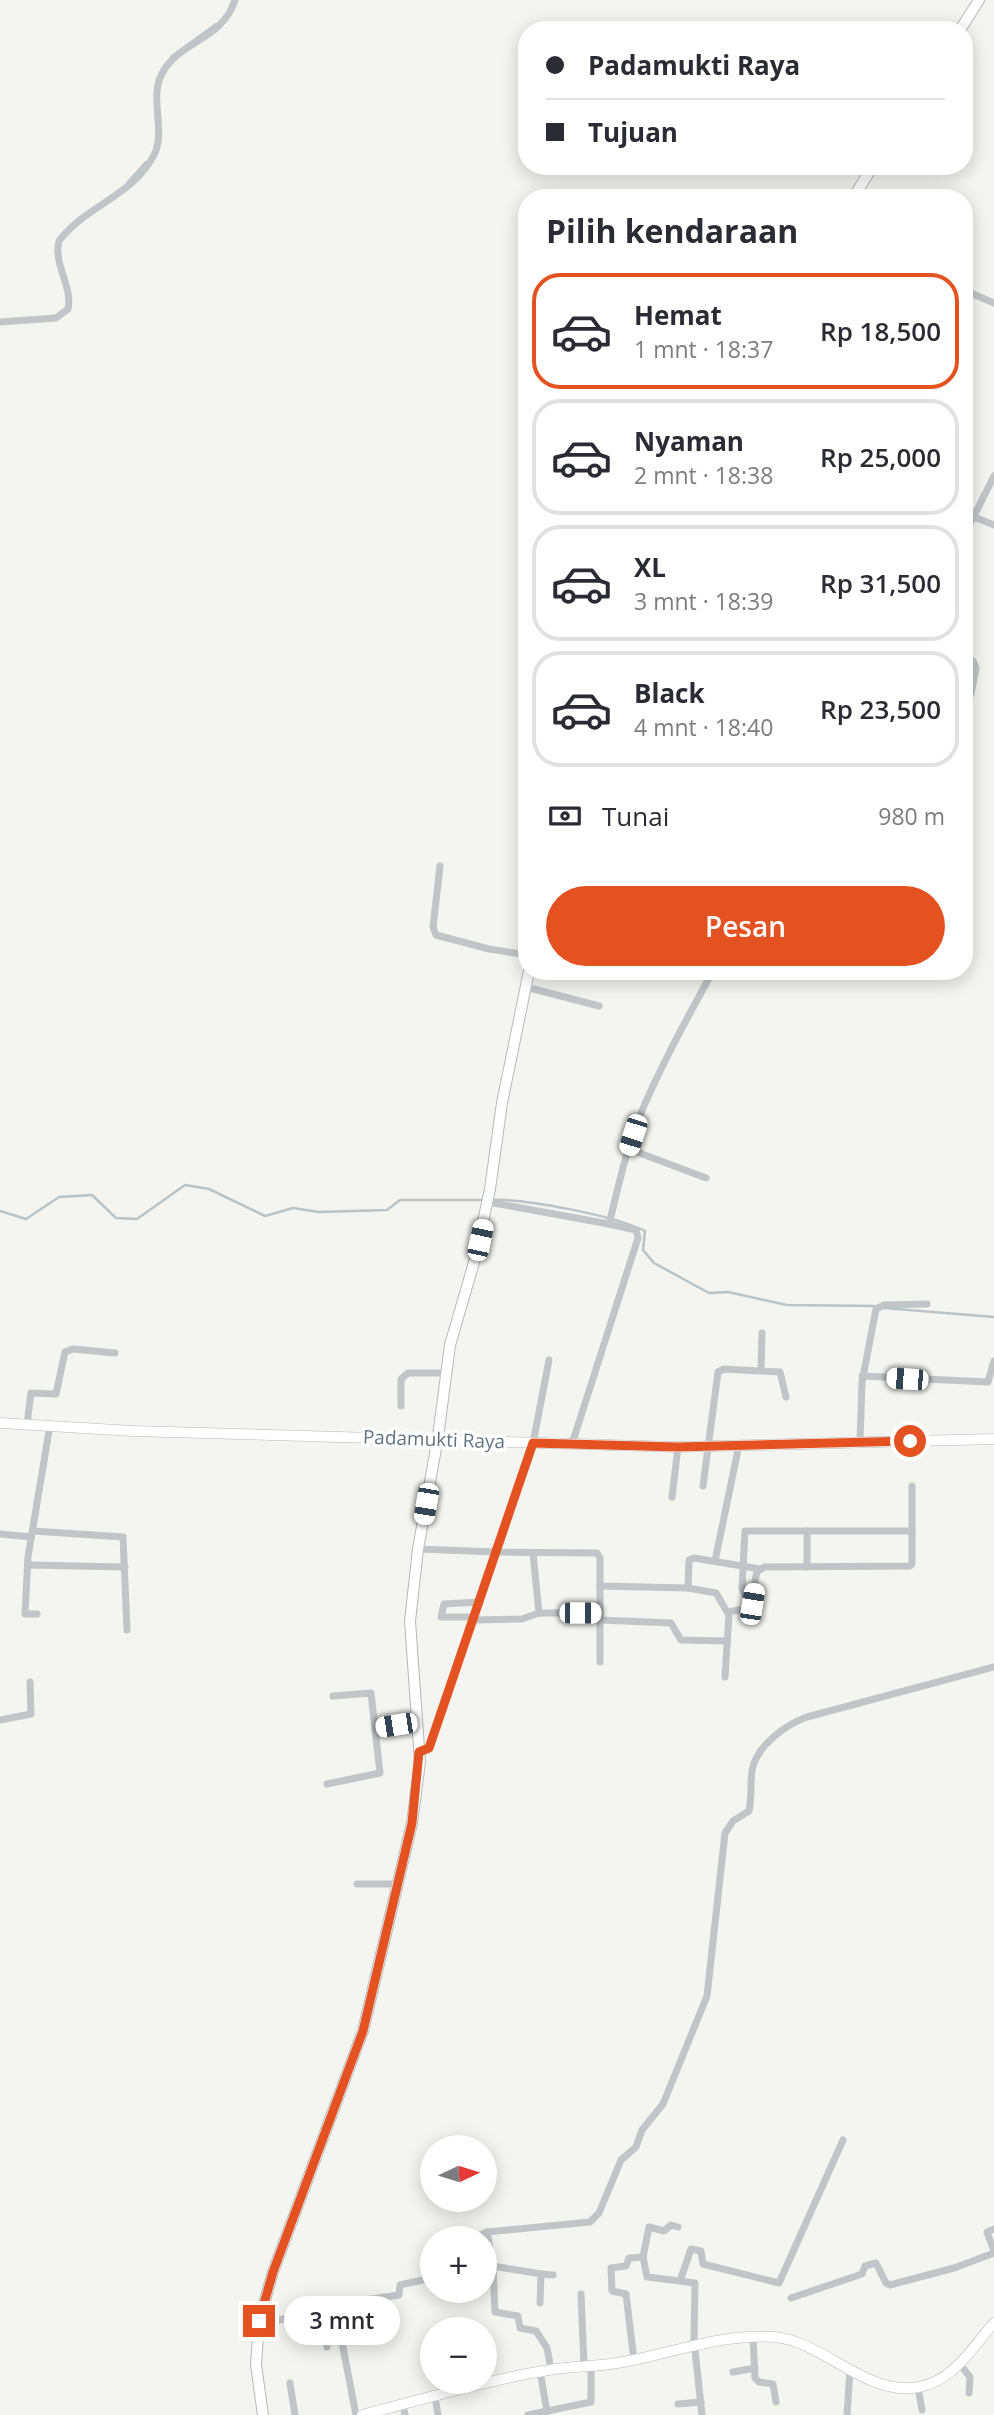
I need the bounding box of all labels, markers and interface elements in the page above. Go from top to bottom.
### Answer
text: Padamukti Raya [588,47,800,83]
text: Tujuan [588,114,678,150]
text: Pilih kendaraan [546,209,798,252]
text: Hemat [634,297,722,333]
icon: car [550,300,613,363]
text: Rp 18,500 [820,313,941,349]
text: 1 mnt · 18:37 [634,333,773,365]
text: Nyaman [634,423,744,459]
icon: car [550,426,613,489]
text: Rp 25,000 [820,439,941,475]
text: 2 mnt · 18:38 [634,459,773,491]
text: XL [634,549,666,585]
icon: car [550,552,613,615]
text: Rp 31,500 [820,565,941,601]
text: 3 mnt · 18:39 [634,585,773,617]
text: Black [634,675,705,711]
icon: car [550,678,613,741]
text: Rp 23,500 [820,691,941,727]
text: 4 mnt · 18:40 [634,711,773,743]
icon: cash [546,797,584,835]
text: Tunai [602,798,669,834]
text: 980 m [878,800,945,832]
button: Pesan [546,886,945,966]
car [617,1112,650,1158]
car [466,1217,495,1263]
car [886,1367,929,1391]
street label: Padamukti Raya [362,1424,506,1454]
route start [894,1425,926,1457]
car [413,1481,440,1527]
car [739,1582,766,1626]
car [560,1603,602,1624]
car [374,1711,419,1739]
north arrow [420,2135,497,2212]
map controls [420,2135,497,2394]
button: + [420,2226,497,2303]
callout: 3 mnt [284,2296,399,2346]
text: 3 mnt [310,2304,374,2336]
route end [243,2305,275,2337]
button: − [420,2317,497,2394]

